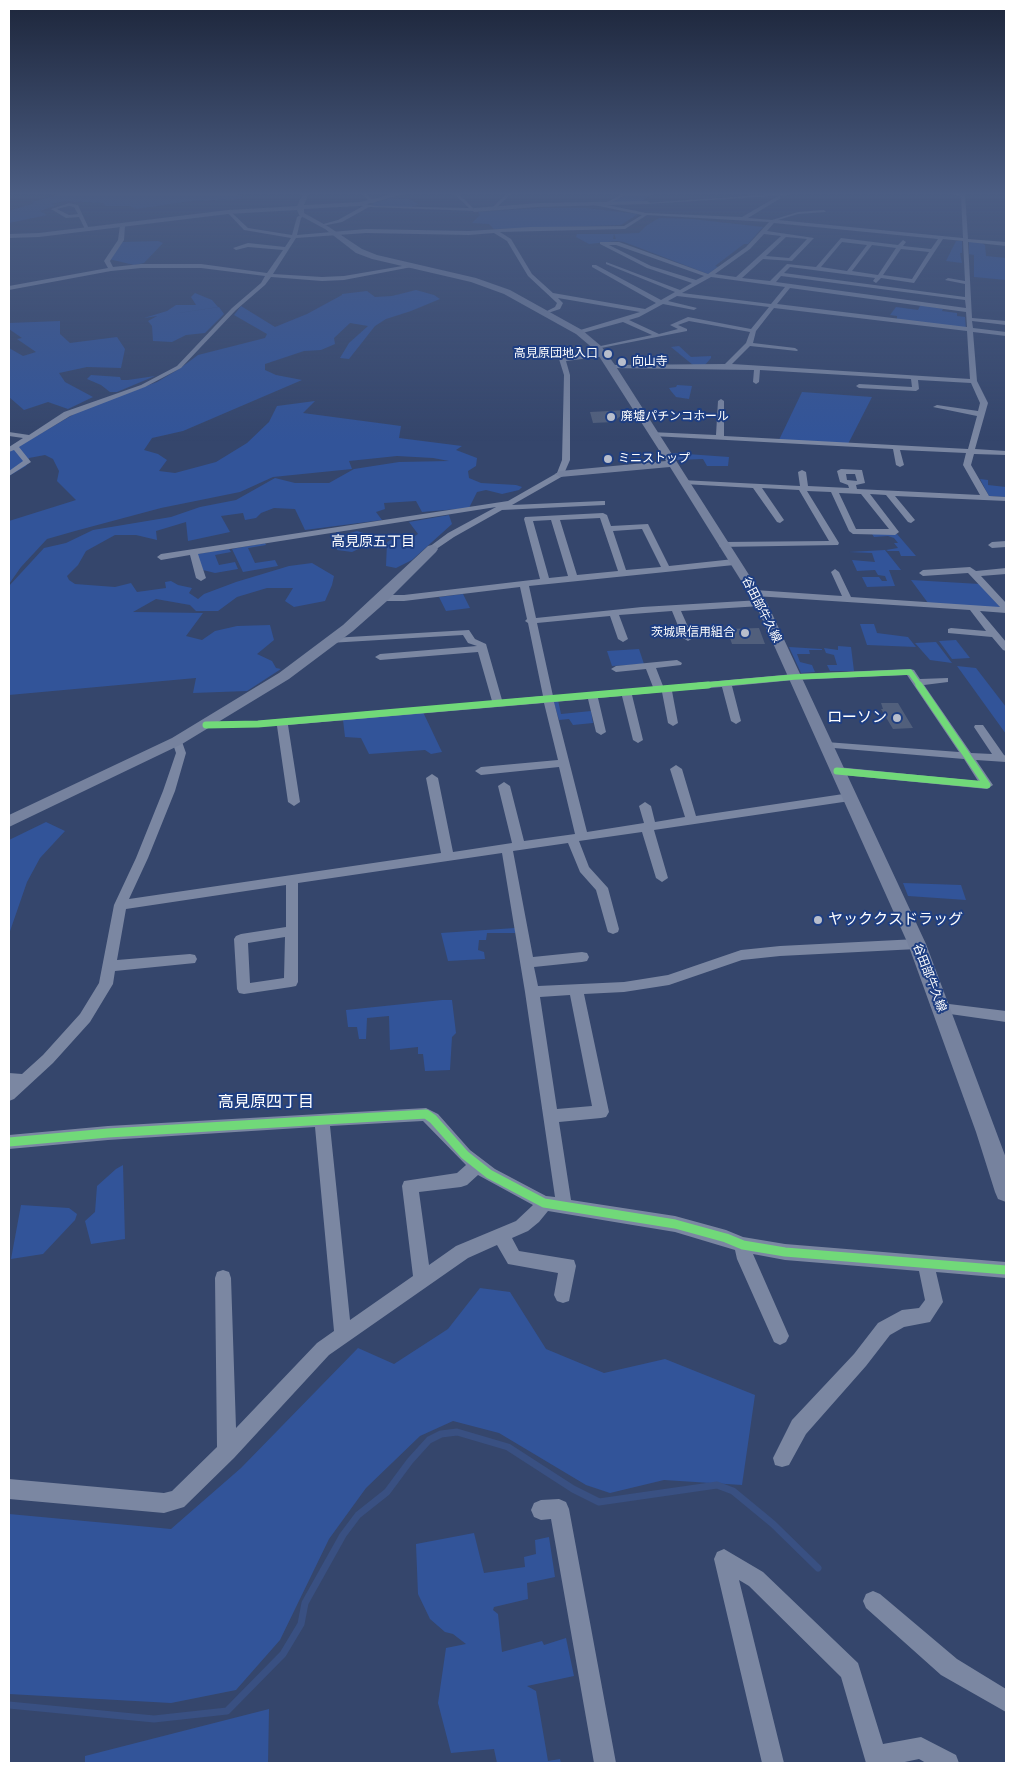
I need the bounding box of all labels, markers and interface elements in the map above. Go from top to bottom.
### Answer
place label: 高見原団地入口 [514,347,598,361]
marker: 高見原団地入口 [602,348,614,360]
place label: 向山寺 [632,355,668,369]
marker: 向山寺 [616,356,628,368]
place label: 廃墟パチンコホール [621,410,729,424]
marker: 廃墟パチンコホール [605,411,617,423]
place label: ミニストップ [618,452,690,466]
marker: ミニストップ [602,453,614,465]
district label: 高見原五丁目 [331,534,415,550]
street label: 谷田部牛久線 [738,575,784,645]
place label: 茨城県信用組合 [651,626,735,640]
marker: 茨城県信用組合 [739,627,751,639]
place label: ローソン [827,709,887,727]
marker: ローソン [891,712,903,724]
place label: ヤッククスドラッグ [828,911,963,929]
marker: ヤッククスドラッグ [812,914,824,926]
street label: 谷田部牛久線 [909,942,949,1014]
district label: 高見原四丁目 [218,1093,314,1113]

